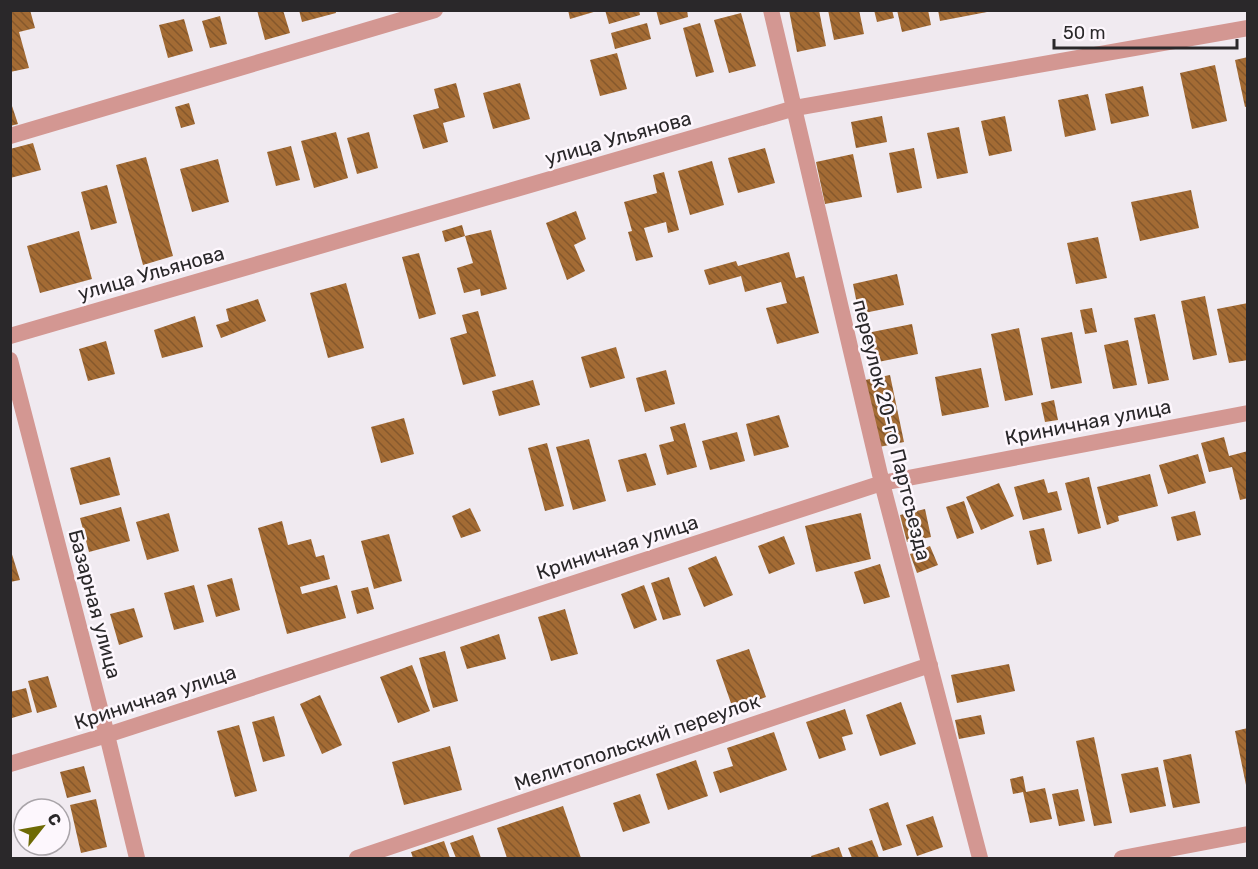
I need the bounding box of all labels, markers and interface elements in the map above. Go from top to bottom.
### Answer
scale bar [1054,12,1237,50]
text: 50 m [1063,22,1106,44]
street label: улица Ульянова [542,106,694,170]
street label: улица Ульянова [75,241,227,305]
street label: переулок 20-го Партсъезда [848,297,936,563]
street label: Криничная улица [1003,394,1173,450]
street label: Криничная улица [533,510,701,584]
street label: Базарная улица [64,527,126,681]
street label: Криничная улица [71,660,239,734]
street label: Мелитопольский переулок [511,689,763,795]
north arrow [12,797,72,857]
text: С [43,810,65,829]

